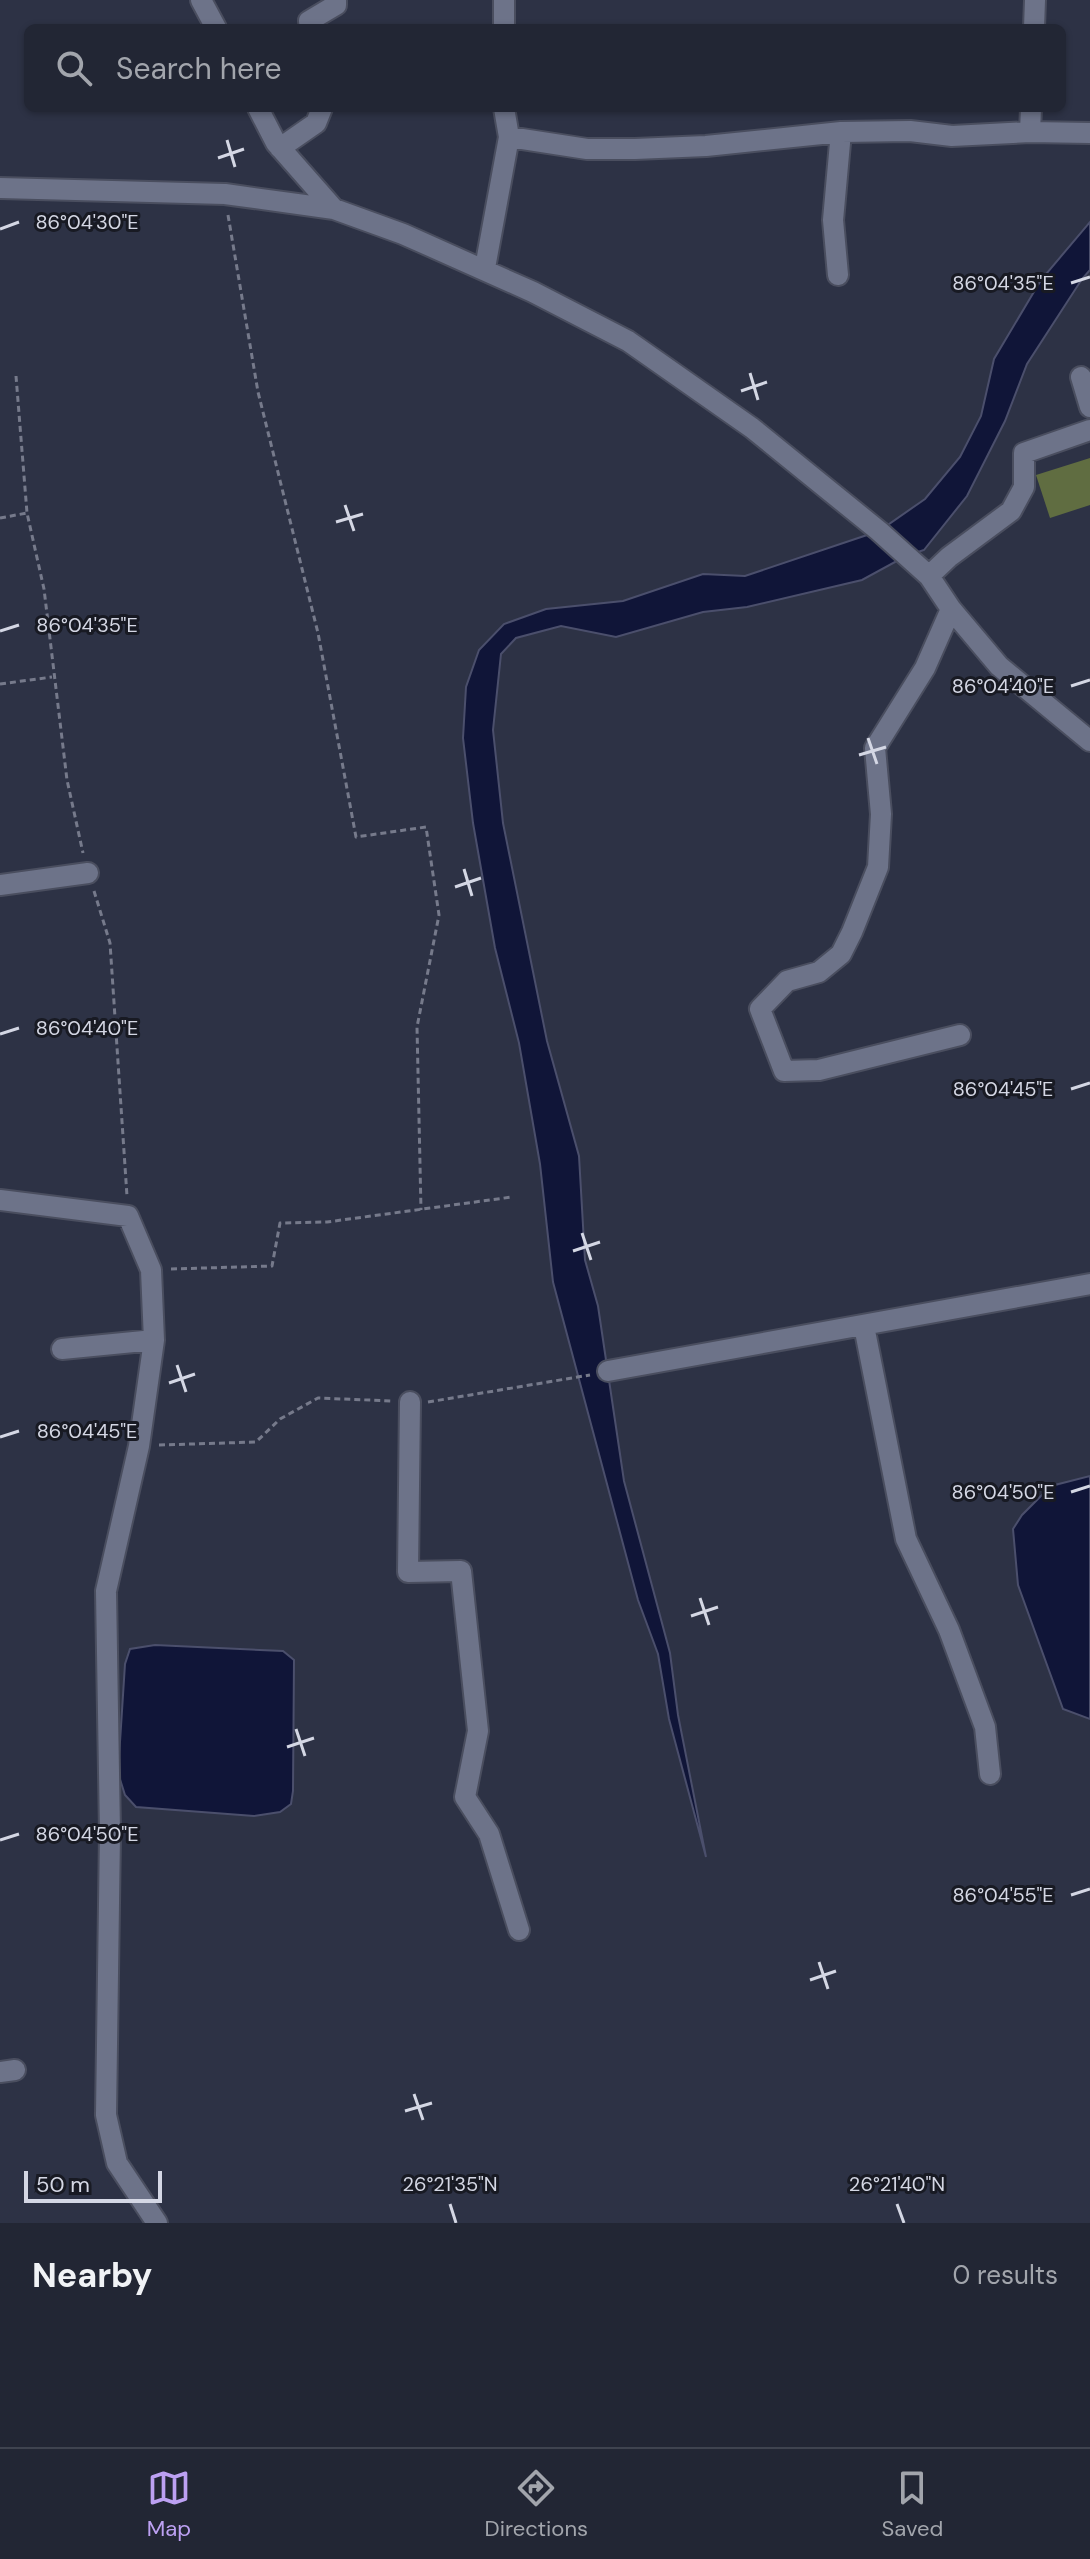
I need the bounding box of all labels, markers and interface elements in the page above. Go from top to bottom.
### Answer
search box [24,24,1066,112]
icon: search [52,46,96,90]
text: Search here [116,49,282,88]
text: 86°04'30"E [35,209,139,235]
text: 86°04'35"E [952,270,1054,296]
text: 86°04'35"E [36,612,138,638]
text: 86°04'40"E [952,673,1054,699]
text: 86°04'40"E [36,1015,138,1041]
text: 86°04'45"E [953,1076,1053,1102]
text: 86°04'45"E [37,1418,137,1444]
text: 86°04'50"E [952,1479,1054,1505]
text: 86°04'50"E [36,1821,138,1847]
text: 86°04'55"E [952,1882,1054,1908]
scale bar [24,2167,162,2203]
text: 50 m [36,2170,90,2199]
text: 26°21'35"N [402,2171,498,2197]
text: 26°21'40"N [849,2171,945,2197]
text: Nearby [32,2253,152,2298]
text: 0 results [952,2258,1058,2292]
tab: Map [147,2466,191,2543]
tab: Directions [485,2466,588,2543]
tab: Saved [882,2466,943,2543]

